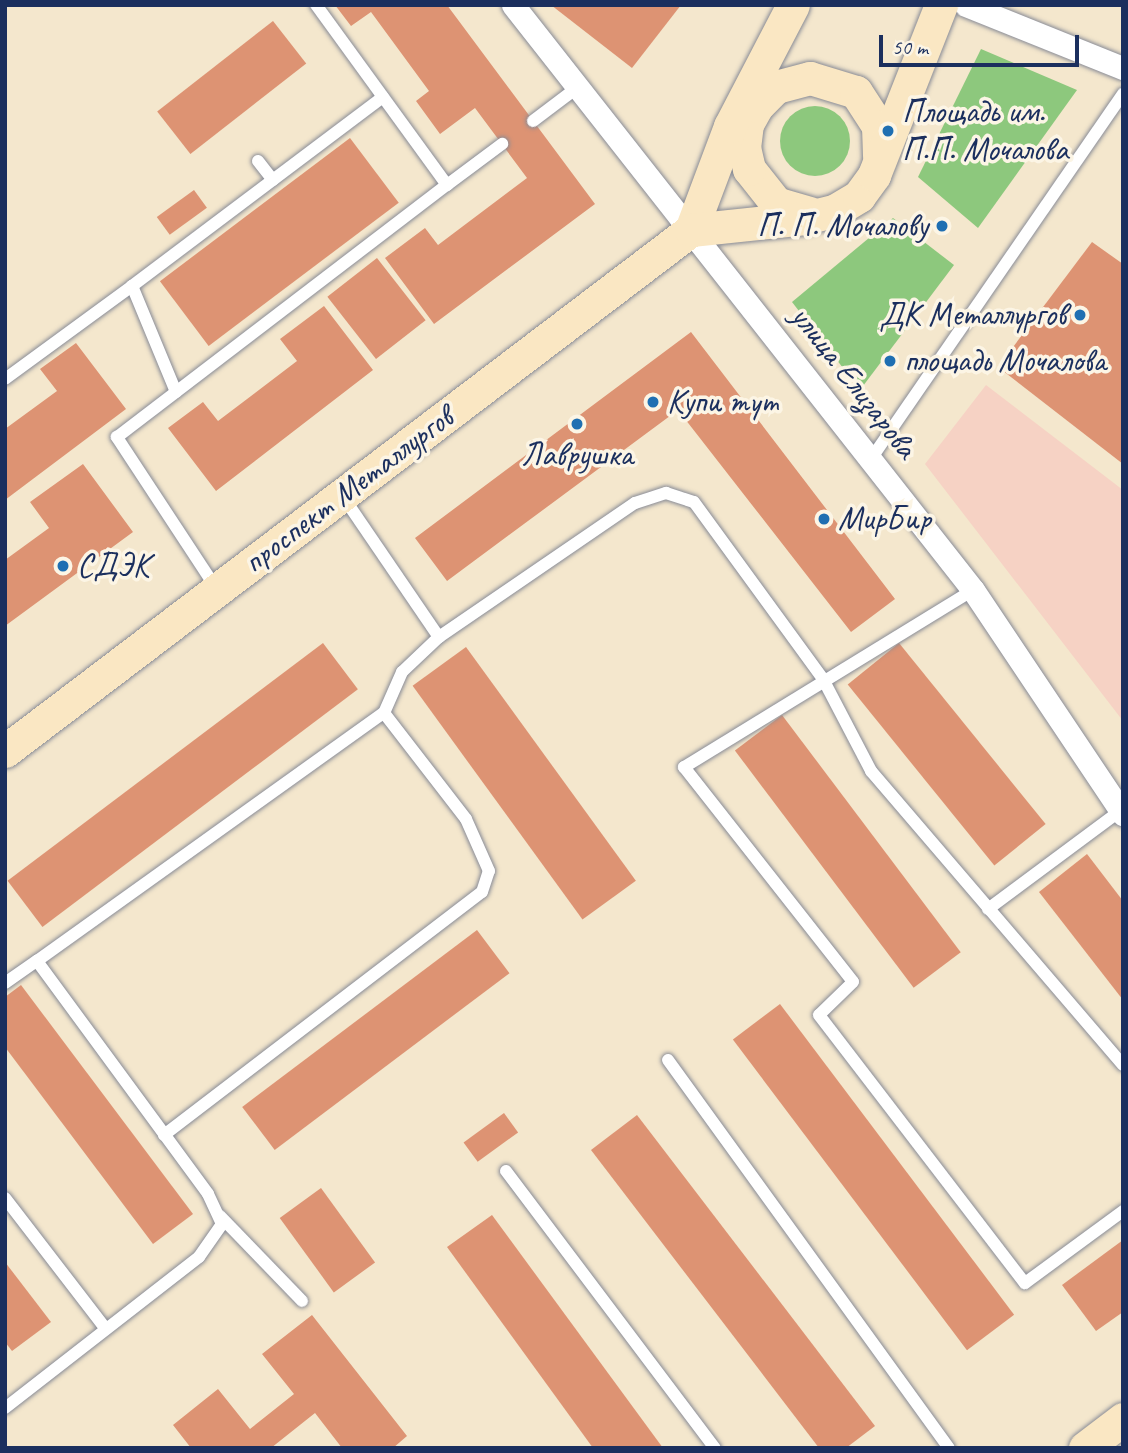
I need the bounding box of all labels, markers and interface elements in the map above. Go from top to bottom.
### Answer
scale bar [883,21,1082,65]
text: 50 m [892,34,928,60]
place label: Площадь им. П.П. Мочалова [902,92,1068,170]
marker: Площадь им. П.П. Мочалова [880,123,896,139]
place label: П. П. Мочалову [757,206,928,246]
marker: П. П. Мочалову [934,218,950,234]
place label: ДК Металлургов [879,295,1066,335]
street label: улица Елизарова [781,297,927,467]
marker: ДК Металлургов [1072,307,1088,323]
place label: площадь Мочалова [904,341,1103,381]
marker: площадь Мочалова [882,353,898,369]
place label: Купи тут [667,382,777,422]
marker: Купи тут [645,394,661,410]
street label: проспект Металлургов [236,399,460,581]
marker: Лаврушка [569,416,585,432]
place label: Лаврушка [521,435,633,475]
place label: МирБир [838,499,931,539]
marker: МирБир [816,511,832,527]
place label: СДЭК [77,546,149,586]
marker: СДЭК [55,558,71,574]

